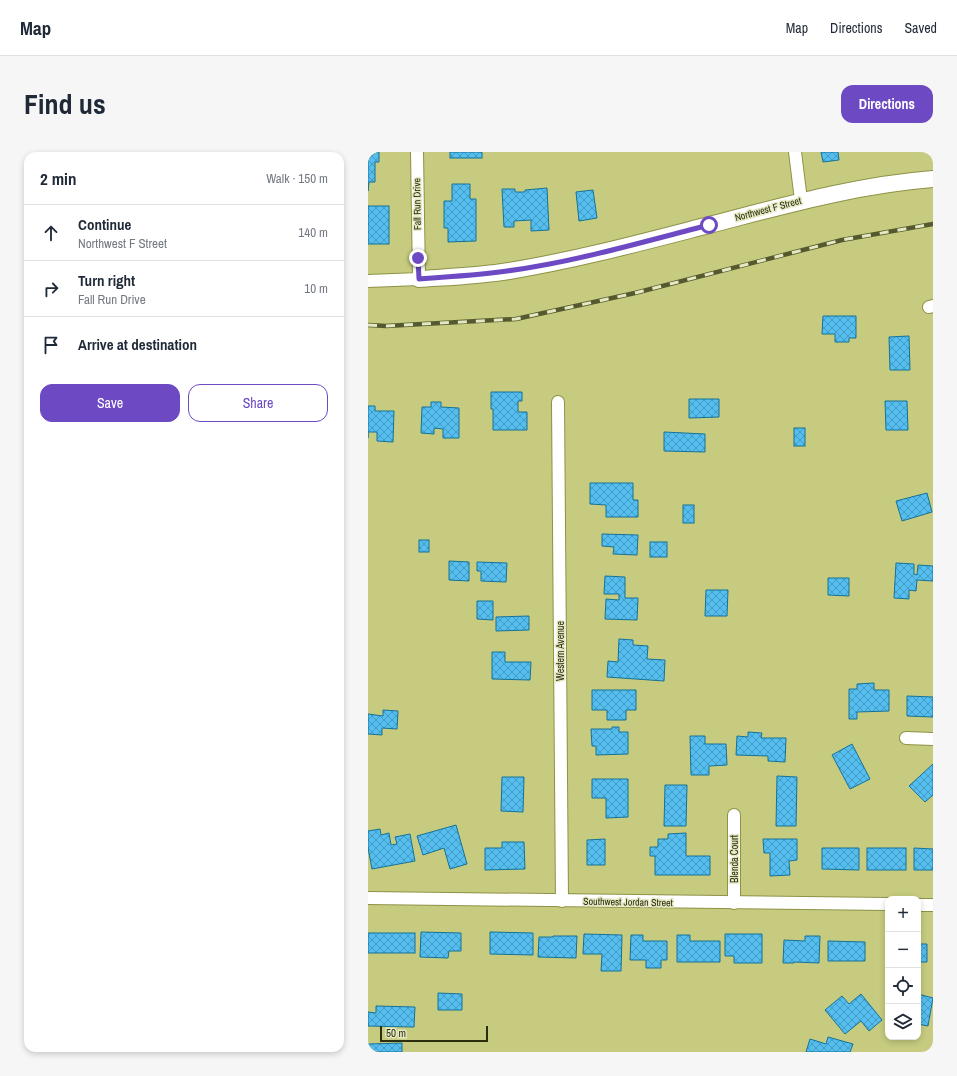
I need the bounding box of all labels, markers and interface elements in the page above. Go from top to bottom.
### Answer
text: Map [20,15,51,41]
text: Map [786,19,808,37]
text: Directions [830,19,882,37]
text: Saved [904,19,937,37]
text: Find us [24,85,106,123]
button: Directions [841,85,933,123]
text: 2 min [40,167,76,190]
text: Walk · 150 m [266,170,328,187]
street label: Fall Run Drive [410,177,424,230]
street label: Northwest F Street [733,194,803,224]
text: Continue [78,214,131,235]
route start [700,216,718,234]
icon: ahead [40,222,62,244]
text: 140 m [298,224,328,241]
text: Northwest F Street [78,235,167,252]
route end [409,249,427,267]
text: Turn right [78,270,135,291]
icon: right [40,278,62,300]
text: 10 m [304,280,328,297]
text: Fall Run Drive [78,291,146,308]
icon: arrive [40,334,62,356]
text: Arrive at destination [78,334,197,355]
button: Save [40,384,180,422]
button: Share [188,384,328,422]
street label: Western Avenue [554,621,567,681]
street label: Blenda Court [728,834,741,883]
street label: Southwest Jordan Street [583,895,674,909]
map controls [885,896,921,1040]
button: + [885,896,921,932]
button: − [885,932,921,968]
button: locate [885,968,921,1004]
button: layers [885,1004,921,1040]
scale bar [380,1024,488,1043]
text: 50 m [386,1026,406,1040]

